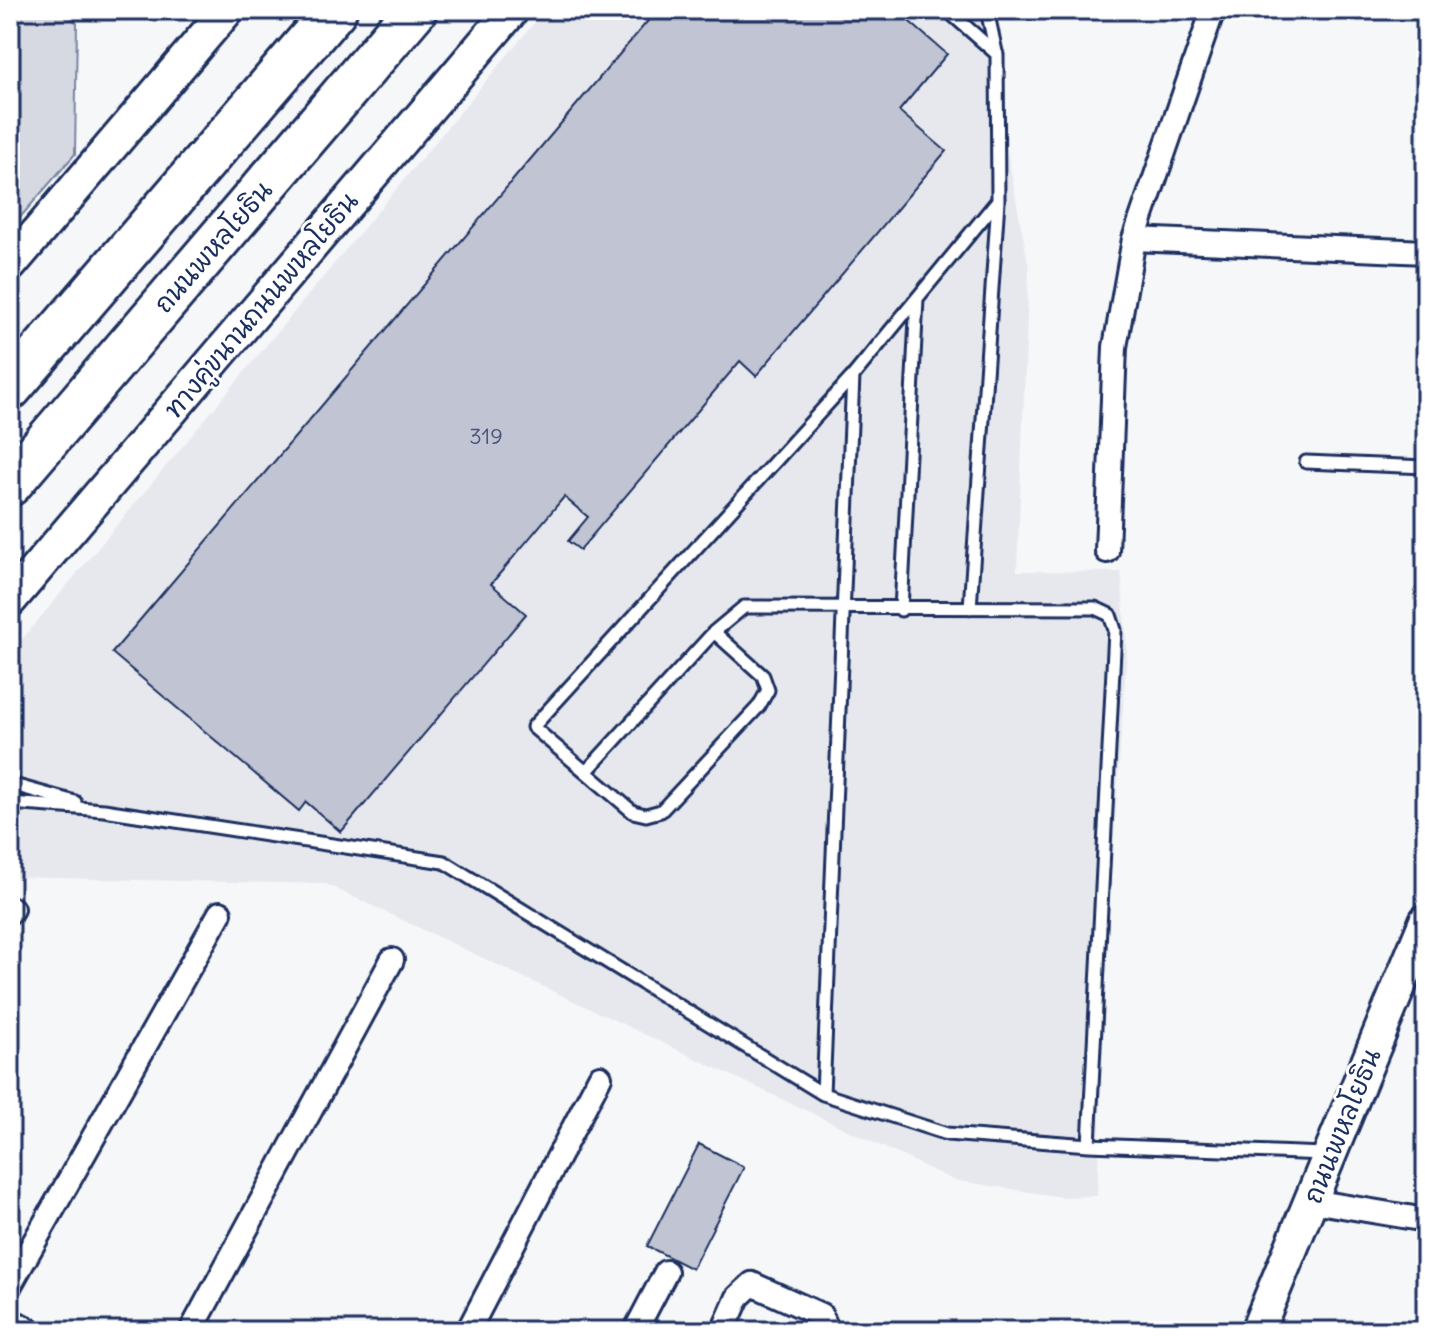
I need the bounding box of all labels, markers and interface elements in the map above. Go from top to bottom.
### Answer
street label: ถนนพหลโยธิน [146,174,279,319]
street label: ทางคู่ขนานถนนพหลโยธิน [156,185,367,426]
house number: 319 [469,422,503,450]
street label: ถนนพหลโยธิน [1296,1044,1388,1208]

